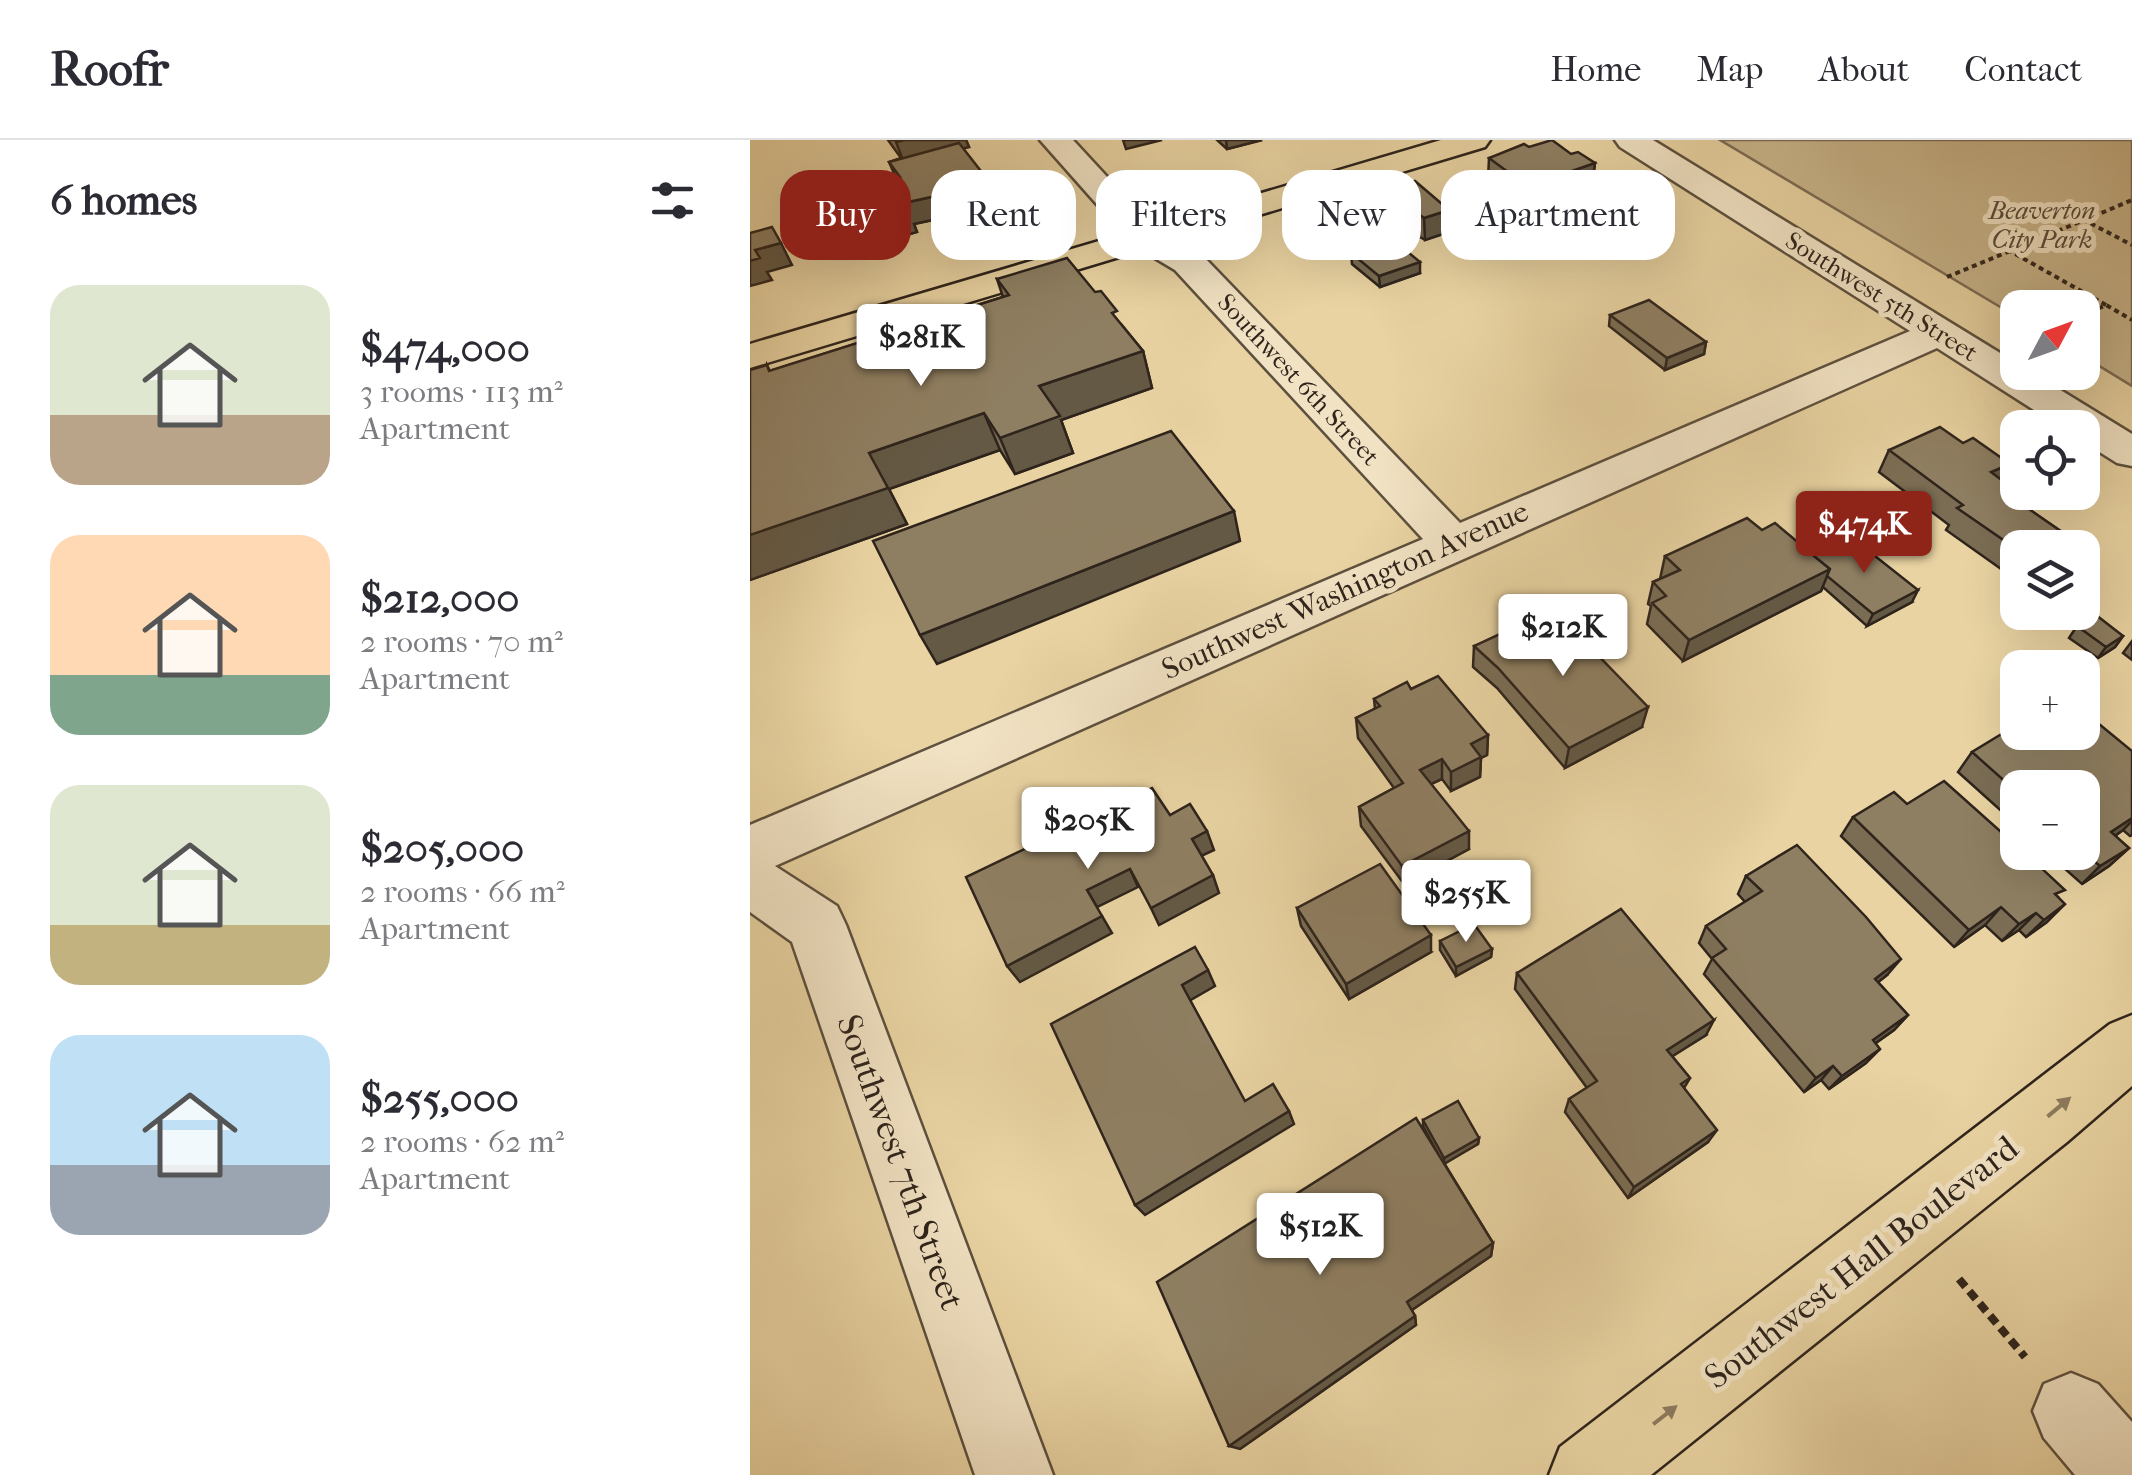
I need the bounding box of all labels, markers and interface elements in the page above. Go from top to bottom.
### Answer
text: Roofr [50,41,169,97]
text: Home [1550,49,1641,90]
text: Map [1696,49,1764,90]
text: About [1819,49,1909,90]
text: Contact [1964,49,2082,90]
chip: Buy [780,170,911,260]
chip: Rent [931,170,1076,260]
chip: Filters [1096,170,1262,260]
chip: New [1282,170,1421,260]
chip: Apartment [1441,170,1675,260]
icon: filters [645,173,700,228]
text: 6 homes [50,176,197,225]
park label: Beaverton City Park [1987,196,2095,254]
street label: Southwest 5th Street [1780,226,1983,367]
street label: Southwest 6th Street [1212,288,1386,471]
north arrow [2000,290,2100,390]
map controls [2000,290,2100,870]
pin: $281K [851,304,991,389]
text: $281K [879,318,963,355]
text: $474,000 [360,324,530,373]
icon: home [130,325,250,445]
text: 3 rooms · 113 m² [360,373,563,410]
text: Apartment [360,410,510,447]
button: locate [2000,410,2100,510]
pin: $474K [1794,491,1934,576]
street label: Southwest Washington Avenue [1157,494,1534,687]
text: $474K [1818,505,1910,542]
button: layers [2000,530,2100,630]
text: $212,000 [360,574,520,623]
icon: home [130,575,250,695]
pin: $212K [1493,594,1633,679]
text: $212K [1520,608,1606,645]
text: 2 rooms · 70 m² [360,623,563,660]
button: + [2000,650,2100,750]
text: Apartment [360,660,510,697]
button: − [2000,770,2100,870]
pin: $205K [1018,787,1158,872]
text: $205K [1044,801,1132,838]
text: $205,000 [360,824,524,873]
icon: home [130,825,250,945]
pin: $255K [1396,860,1536,945]
text: 2 rooms · 66 m² [360,873,565,910]
text: $255K [1424,874,1508,911]
text: Apartment [360,910,510,947]
street label: Southwest 7th Street [828,1009,973,1316]
text: $255,000 [360,1074,519,1123]
icon: home [130,1075,250,1195]
one-way arrow [2046,1096,2071,1118]
text: 2 rooms · 62 m² [360,1123,564,1160]
street label: Southwest Hall Boulevard [1697,1127,2027,1397]
text: Apartment [360,1160,510,1197]
pin: $512K [1250,1193,1390,1278]
text: $512K [1279,1207,1361,1244]
one-way arrow [1652,1405,1678,1426]

